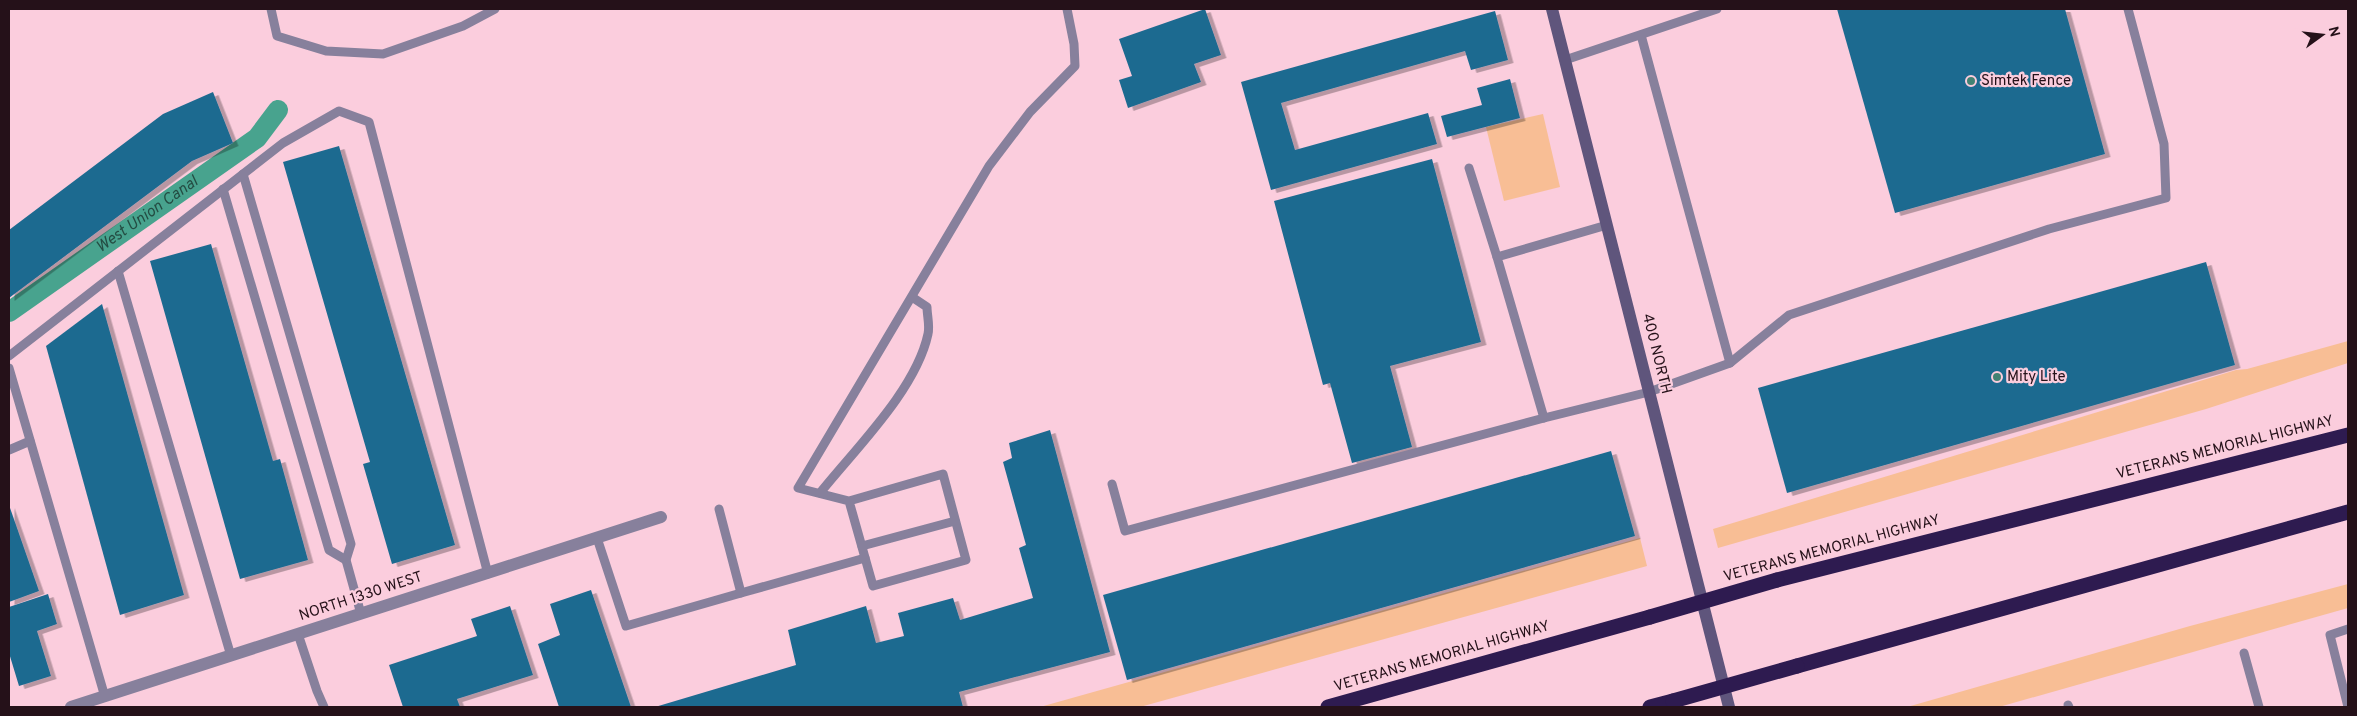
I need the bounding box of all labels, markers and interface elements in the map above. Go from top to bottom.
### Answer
north arrow [2297,10,2347,60]
text: N [2324,25,2343,39]
place label: Simtek Fence [1981,72,2071,91]
marker: Simtek Fence [1965,75,1977,87]
water label: West Union Canal [92,172,203,258]
street label: 400 NORTH [1637,312,1675,396]
place label: Mity Lite [2007,368,2066,387]
marker: Mity Lite [1991,371,2003,383]
street label: VETERANS MEMORIAL HIGHWAY [2114,412,2336,484]
street label: VETERANS MEMORIAL HIGHWAY [1722,511,1943,587]
street label: NORTH 1330 WEST [297,568,425,626]
street label: VETERANS MEMORIAL HIGHWAY [1332,617,1552,697]

